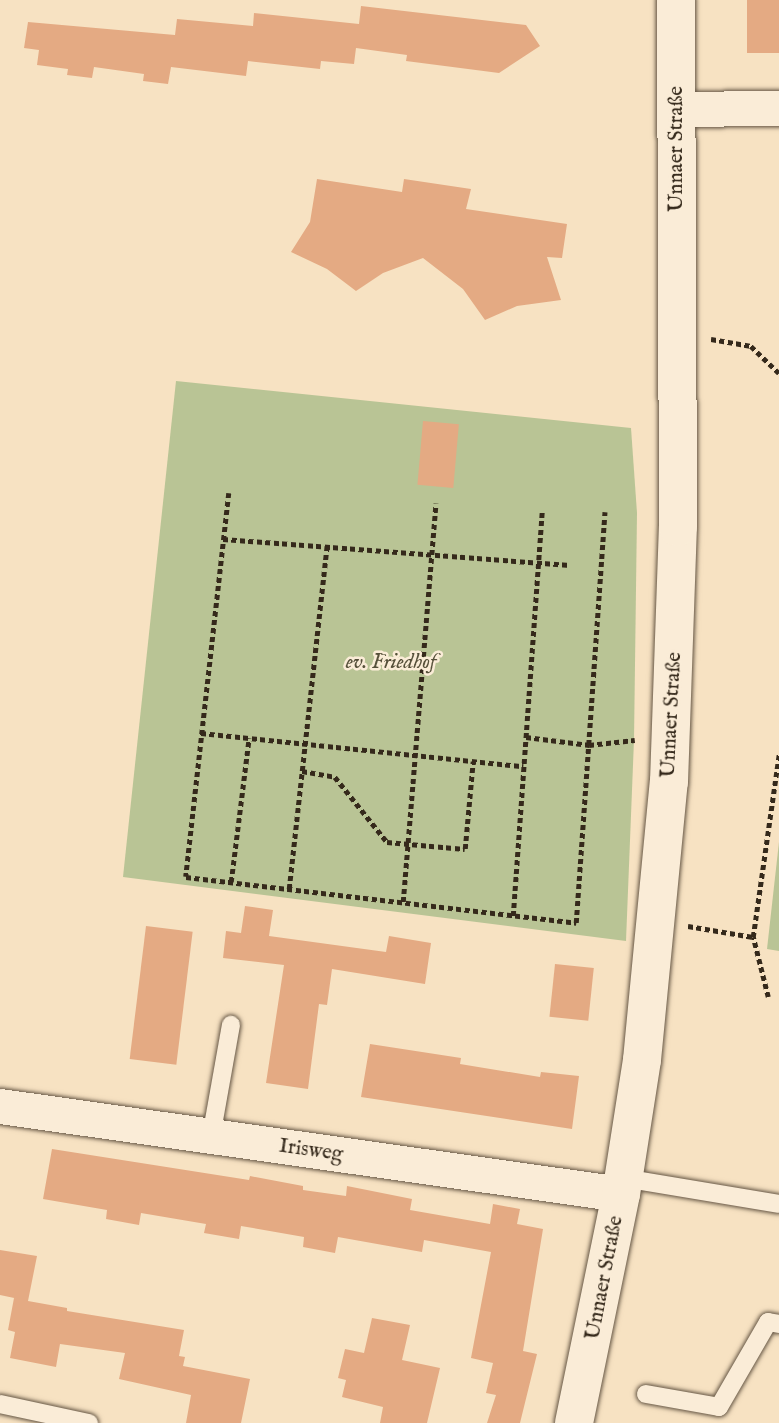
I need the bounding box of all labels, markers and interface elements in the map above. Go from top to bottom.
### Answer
street label: Unnaer Straße [664,86,690,212]
park label: ev. Friedhof [346,650,436,676]
street label: Unnaer Straße [656,651,688,779]
street label: Irisweg [277,1134,345,1168]
street label: Unnaer Straße [581,1214,629,1342]

